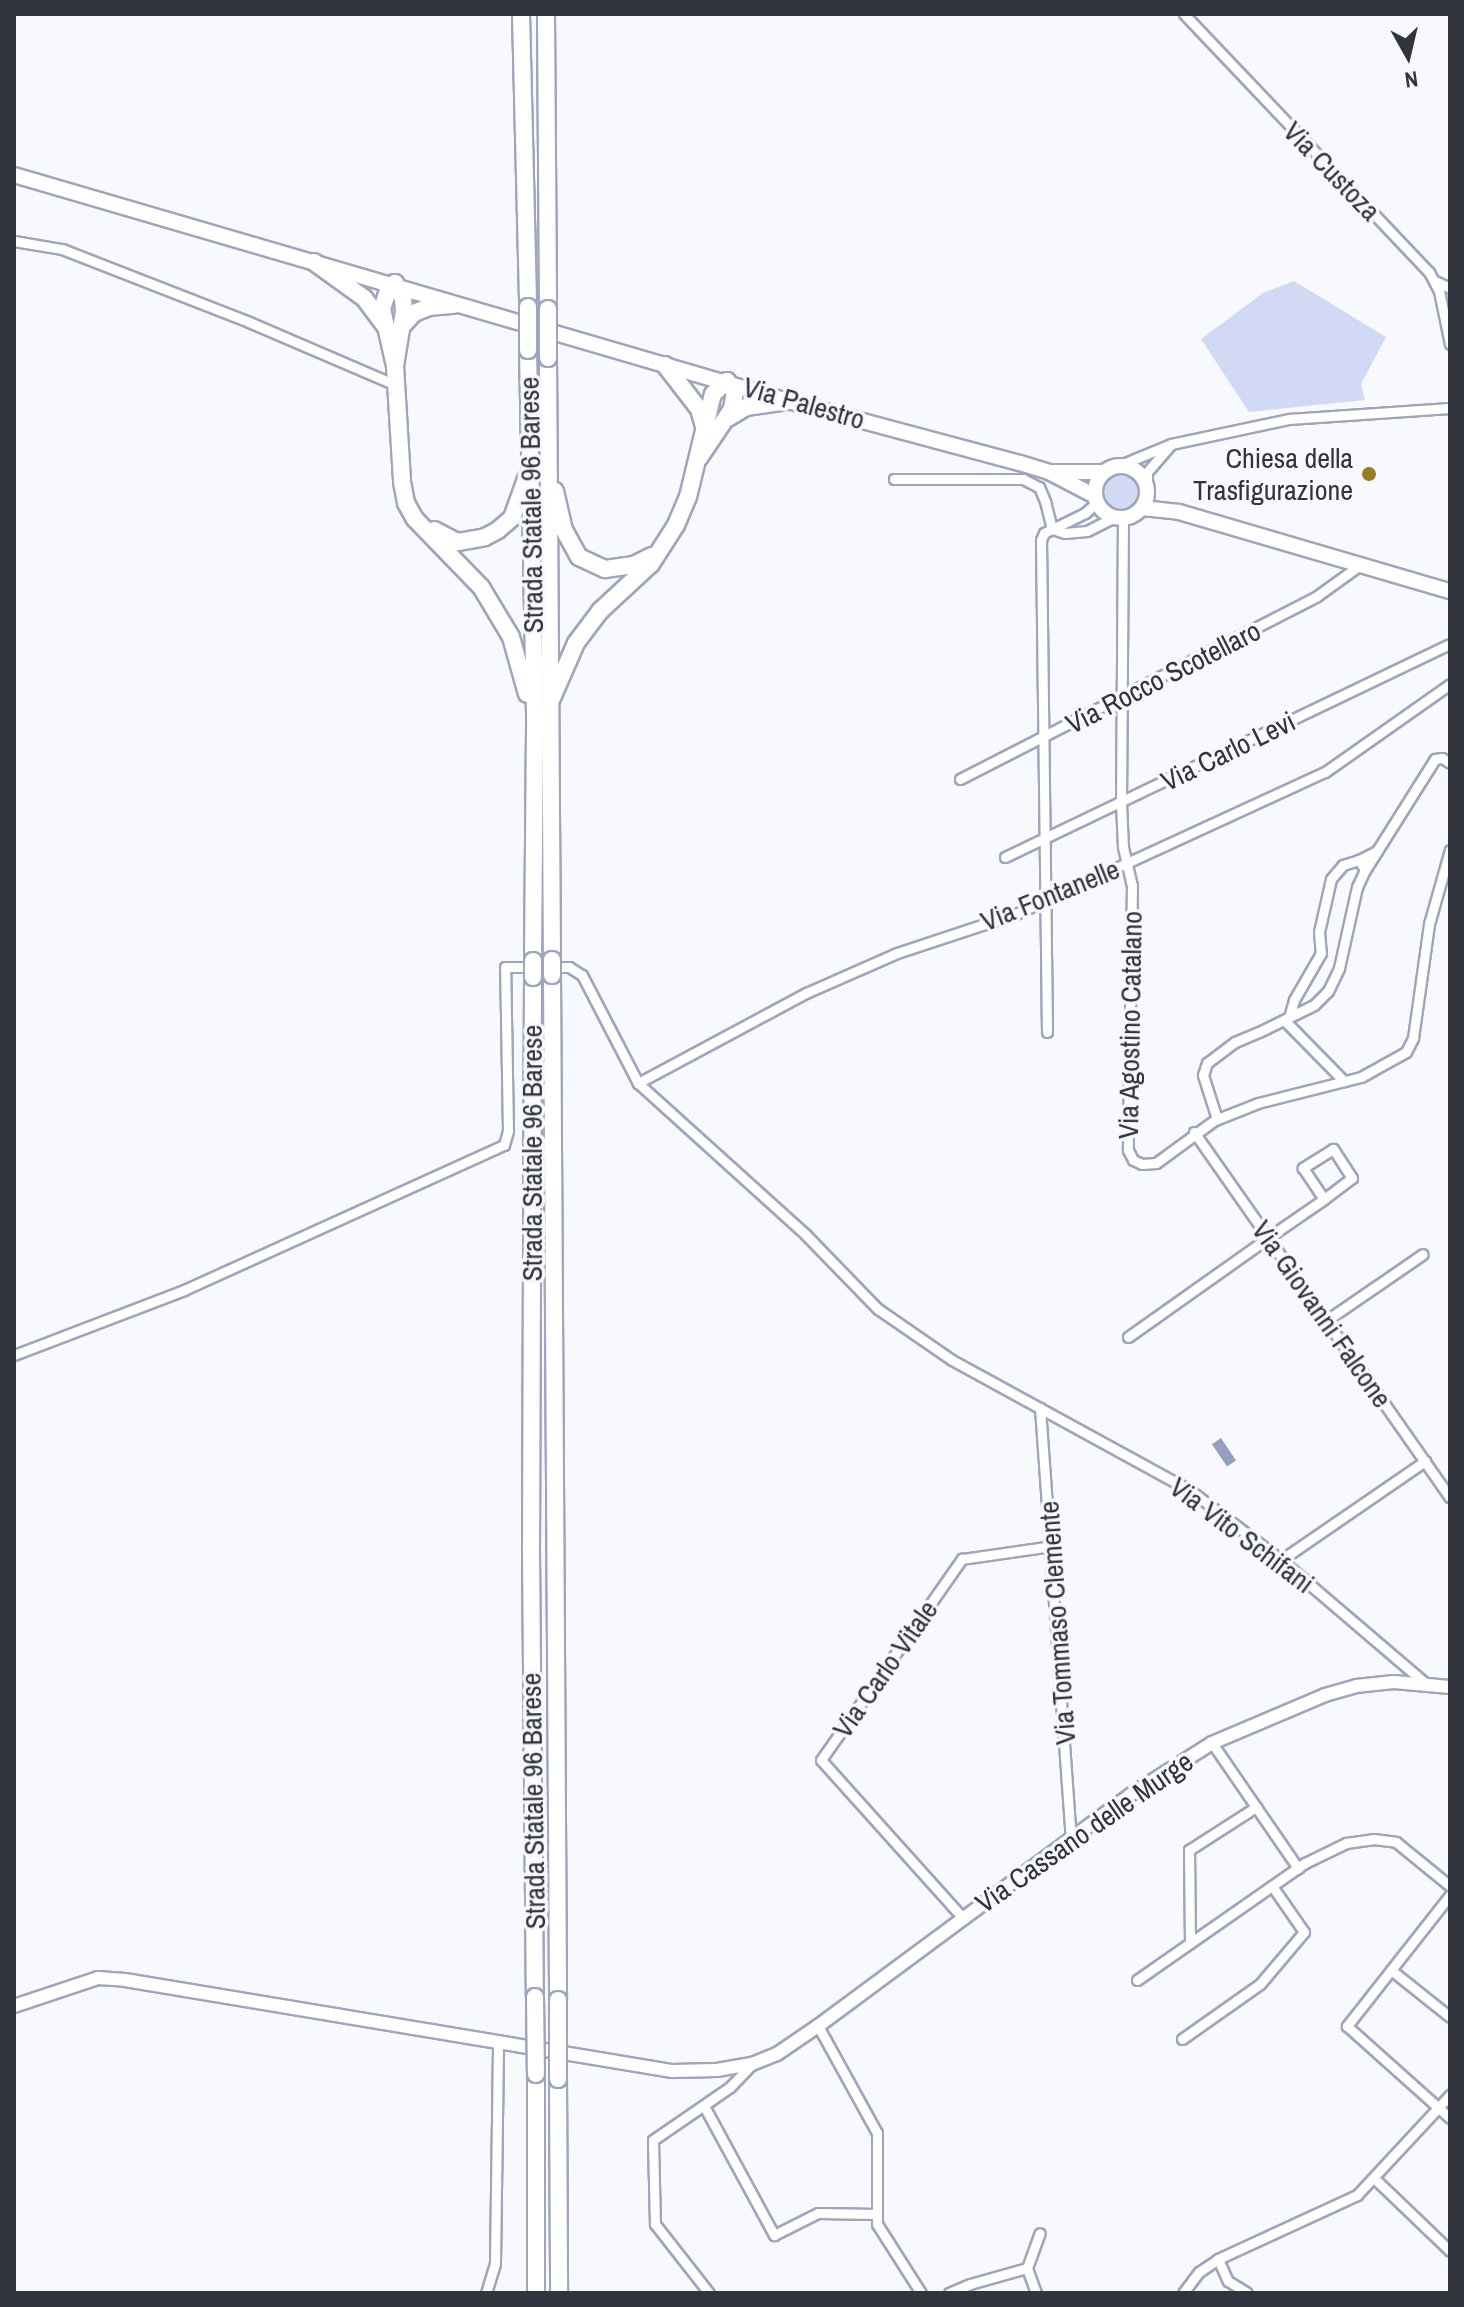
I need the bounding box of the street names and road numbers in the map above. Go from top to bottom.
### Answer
street label: Via Custoza [1277,114,1387,228]
street label: Via Palestro [739,370,869,436]
street label: Strada Statale 96 Barese [512,376,550,634]
street label: Via Rocco Scotellaro [1060,613,1266,741]
street label: Via Carlo Levi [1155,704,1301,798]
street label: Via Fontanelle [976,852,1124,938]
street label: Via Agostino Catalano [1111,910,1149,1140]
street label: Strada Statale 96 Barese [515,1025,549,1281]
street label: Via Giovanni Falcone [1245,1214,1399,1414]
street label: Via Vito Schifani [1163,1470,1321,1600]
street label: Via Tommaso Clemente [1032,1500,1082,1746]
street label: Via Carlo Vitale [825,1594,945,1744]
street label: Strada Statale 96 Barese [514,1672,552,1930]
street label: Via Cassano delle Murge [969,1744,1199,1920]

